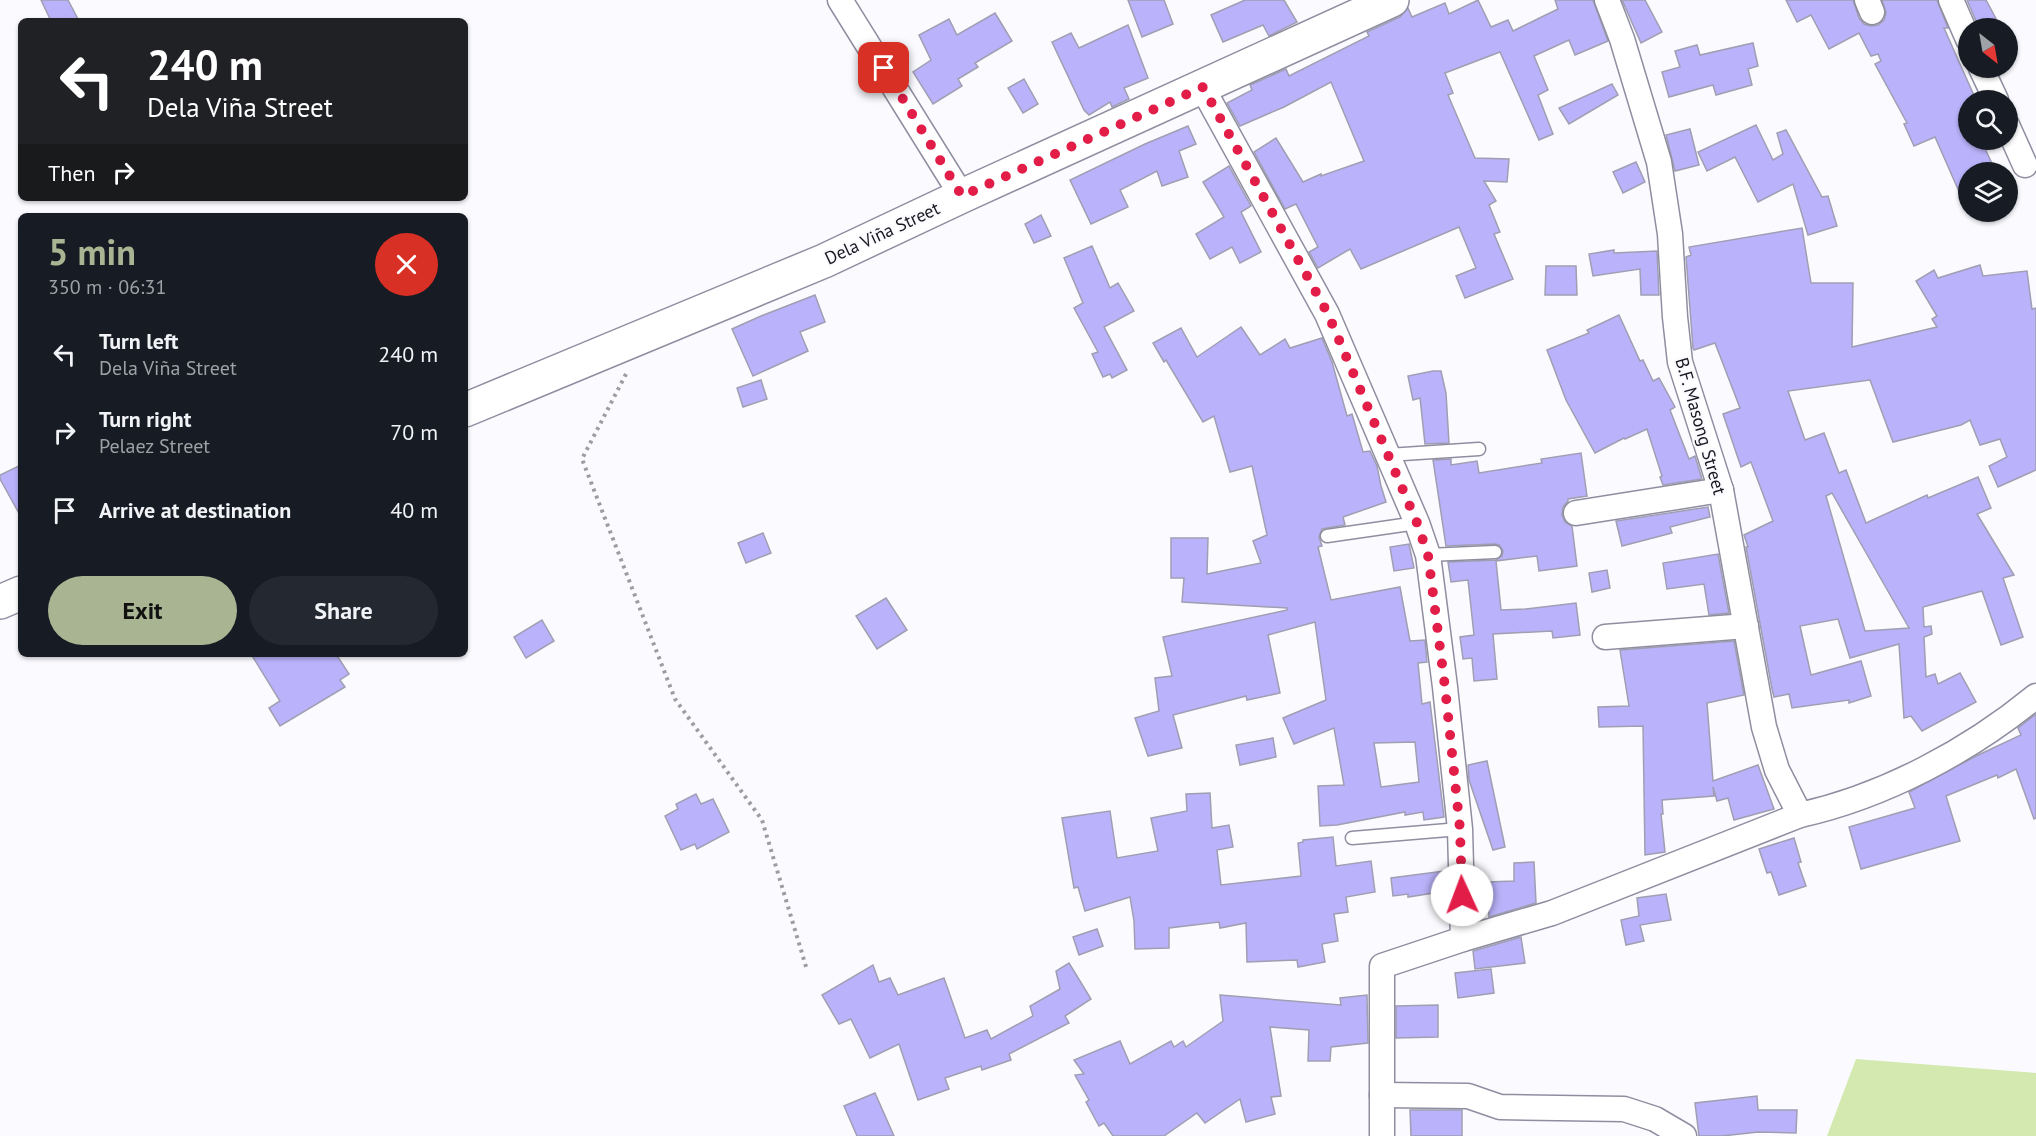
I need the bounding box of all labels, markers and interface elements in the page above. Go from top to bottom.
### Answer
north arrow [1958,18,2018,78]
map controls [1958,18,2018,222]
text: 240 m [147,37,263,92]
icon: left [48,42,126,120]
pin [858,42,909,93]
icon: arrive [867,51,900,84]
text: Dela Viña Street [147,90,333,124]
button: search [1958,90,2018,150]
icon: right [107,156,140,189]
text: Then [48,159,95,187]
button: layers [1958,162,2018,222]
street label: Dela Viña Street [821,196,943,270]
text: 5 min [48,228,136,275]
button: close [375,233,438,296]
text: 350 m · 06:31 [48,274,166,300]
text: Turn left [99,327,179,355]
icon: left [48,338,81,371]
text: 240 m [378,340,438,368]
text: Dela Viña Street [99,355,237,381]
street label: B.F. Masong Street [1670,355,1732,497]
text: Turn right [99,405,191,433]
icon: right [48,416,81,449]
text: 70 m [390,418,438,446]
text: Pelaez Street [99,433,210,459]
icon: arrive [48,494,81,527]
text: Arrive at destination [99,496,291,524]
text: 40 m [390,496,438,524]
button: Exit [48,576,237,645]
button: Share [249,576,438,645]
position arrow [1430,863,1494,927]

